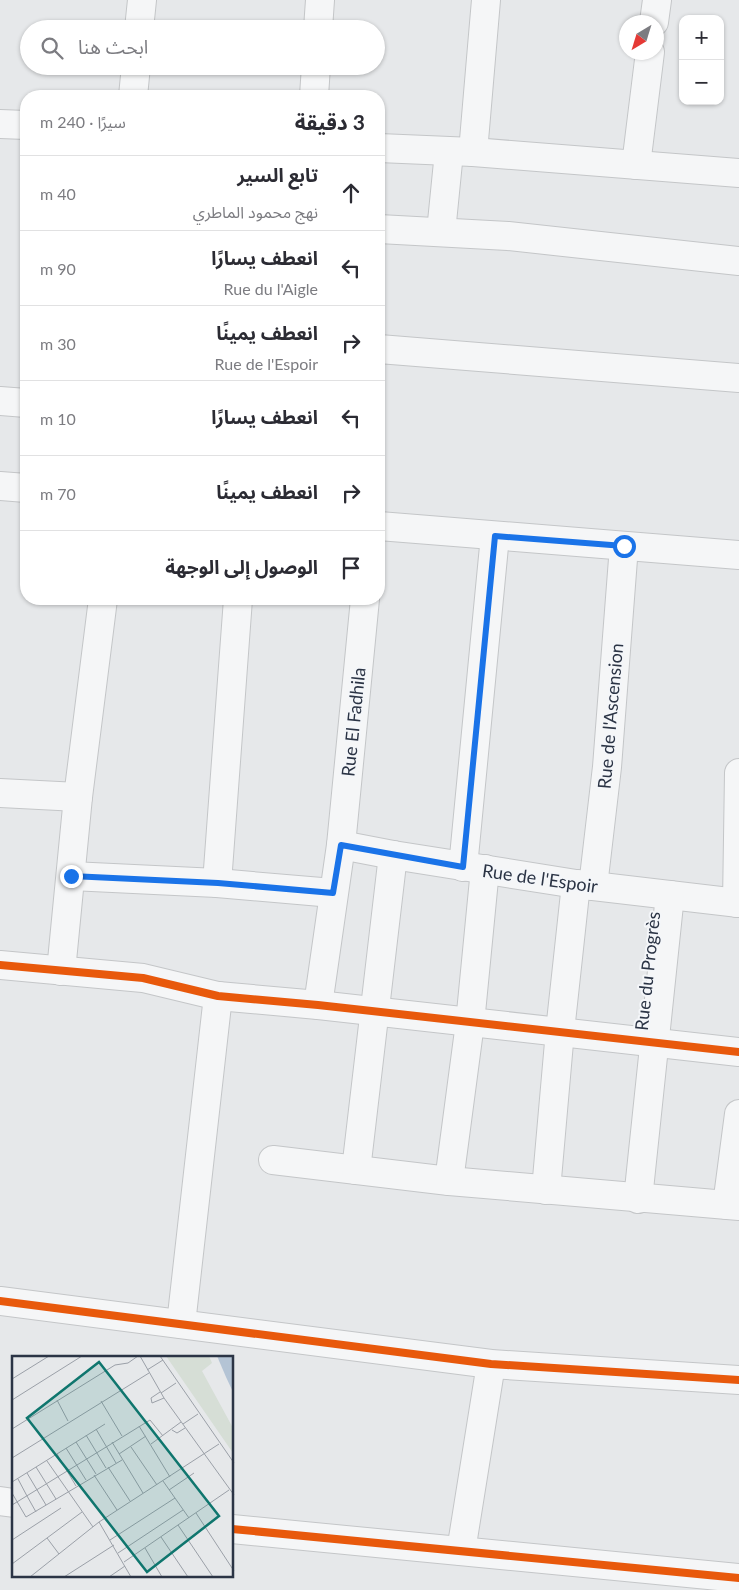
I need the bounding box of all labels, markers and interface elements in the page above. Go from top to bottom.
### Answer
north arrow [619,15,664,60]
map controls [679,15,724,105]
button: + [679,15,724,60]
search box [20,20,385,75]
icon: search [38,34,66,62]
text: ابحث هنا [78,35,148,58]
button: − [679,60,724,105]
text: 3 دقيقة [295,109,365,134]
text: سيرًا · 240 m [40,112,126,131]
text: تابع السير [237,163,318,186]
icon: ahead [337,179,365,207]
text: 40 m [40,184,76,203]
text: نهج محمود الماطري [193,202,318,221]
text: انعطف يسارًا [211,246,318,269]
icon: left [337,254,365,282]
text: 90 m [40,259,76,278]
text: Rue du l'Aigle [224,279,318,298]
text: انعطف يمينًا [216,321,318,344]
icon: right [337,329,365,357]
text: 30 m [40,334,76,353]
text: Rue de l'Espoir [215,354,318,373]
icon: left [337,404,365,432]
text: انعطف يسارًا [211,405,318,428]
text: 10 m [40,409,76,428]
icon: right [337,479,365,507]
text: انعطف يمينًا [216,480,318,503]
text: 70 m [40,484,76,503]
route start [613,535,636,558]
icon: arrive [337,554,365,582]
text: الوصول إلى الوجهة [165,555,318,578]
street label: Rue de l'Ascension [593,642,627,790]
street label: Rue El Fadhila [336,666,370,778]
street label: Rue de l'Espoir [481,859,600,897]
route end [60,865,83,888]
street label: Rue du Progrès [630,910,664,1032]
inset map [12,1356,234,1578]

